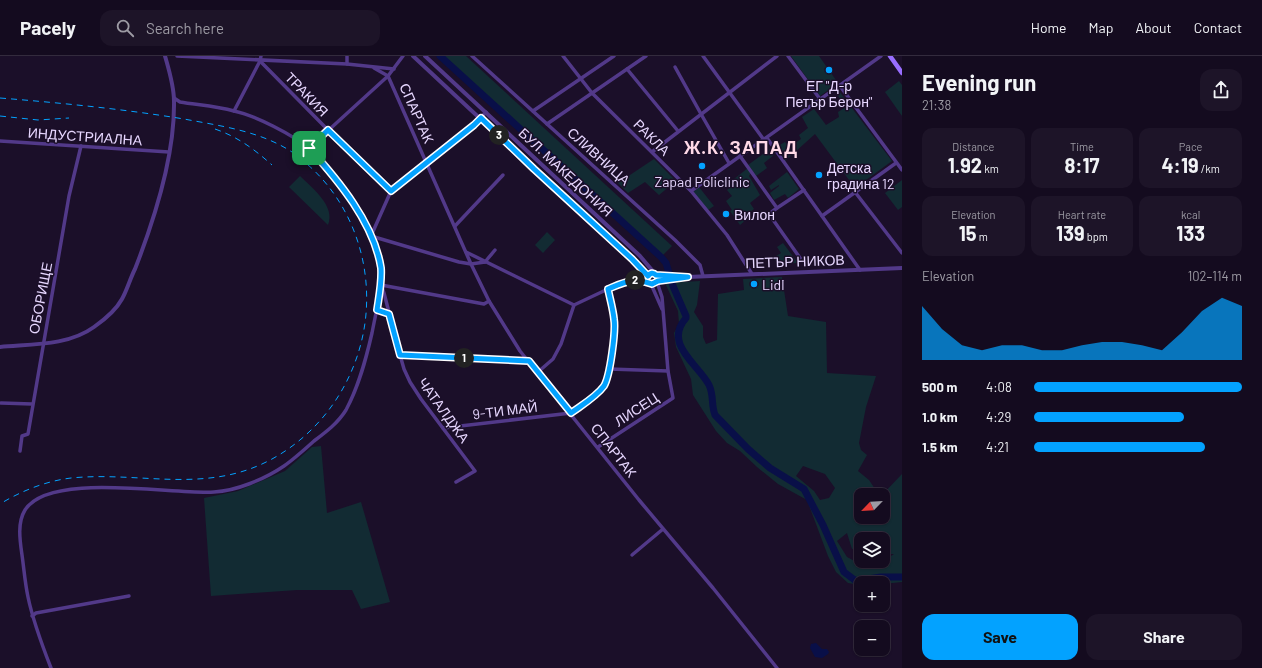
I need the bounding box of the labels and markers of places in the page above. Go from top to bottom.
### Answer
marker: ЕГ "Д-р Петър Берон" [824,65,834,75]
place label: ЕГ "Д-р Петър Берон" [785,77,873,110]
pin: 3 [489,125,509,145]
pin [292,131,326,165]
place label: Детска градина 12 [827,159,894,192]
marker: Zapad Policlinic [697,161,707,171]
marker: Детска градина 12 [814,170,824,180]
place label: Zapad Policlinic [654,173,750,190]
place label: Вилон [734,206,775,223]
marker: Вилон [721,209,731,219]
pin: 2 [625,270,645,290]
place label: Lidl [762,276,784,293]
marker: Lidl [749,279,759,289]
pin: 1 [454,348,474,368]

